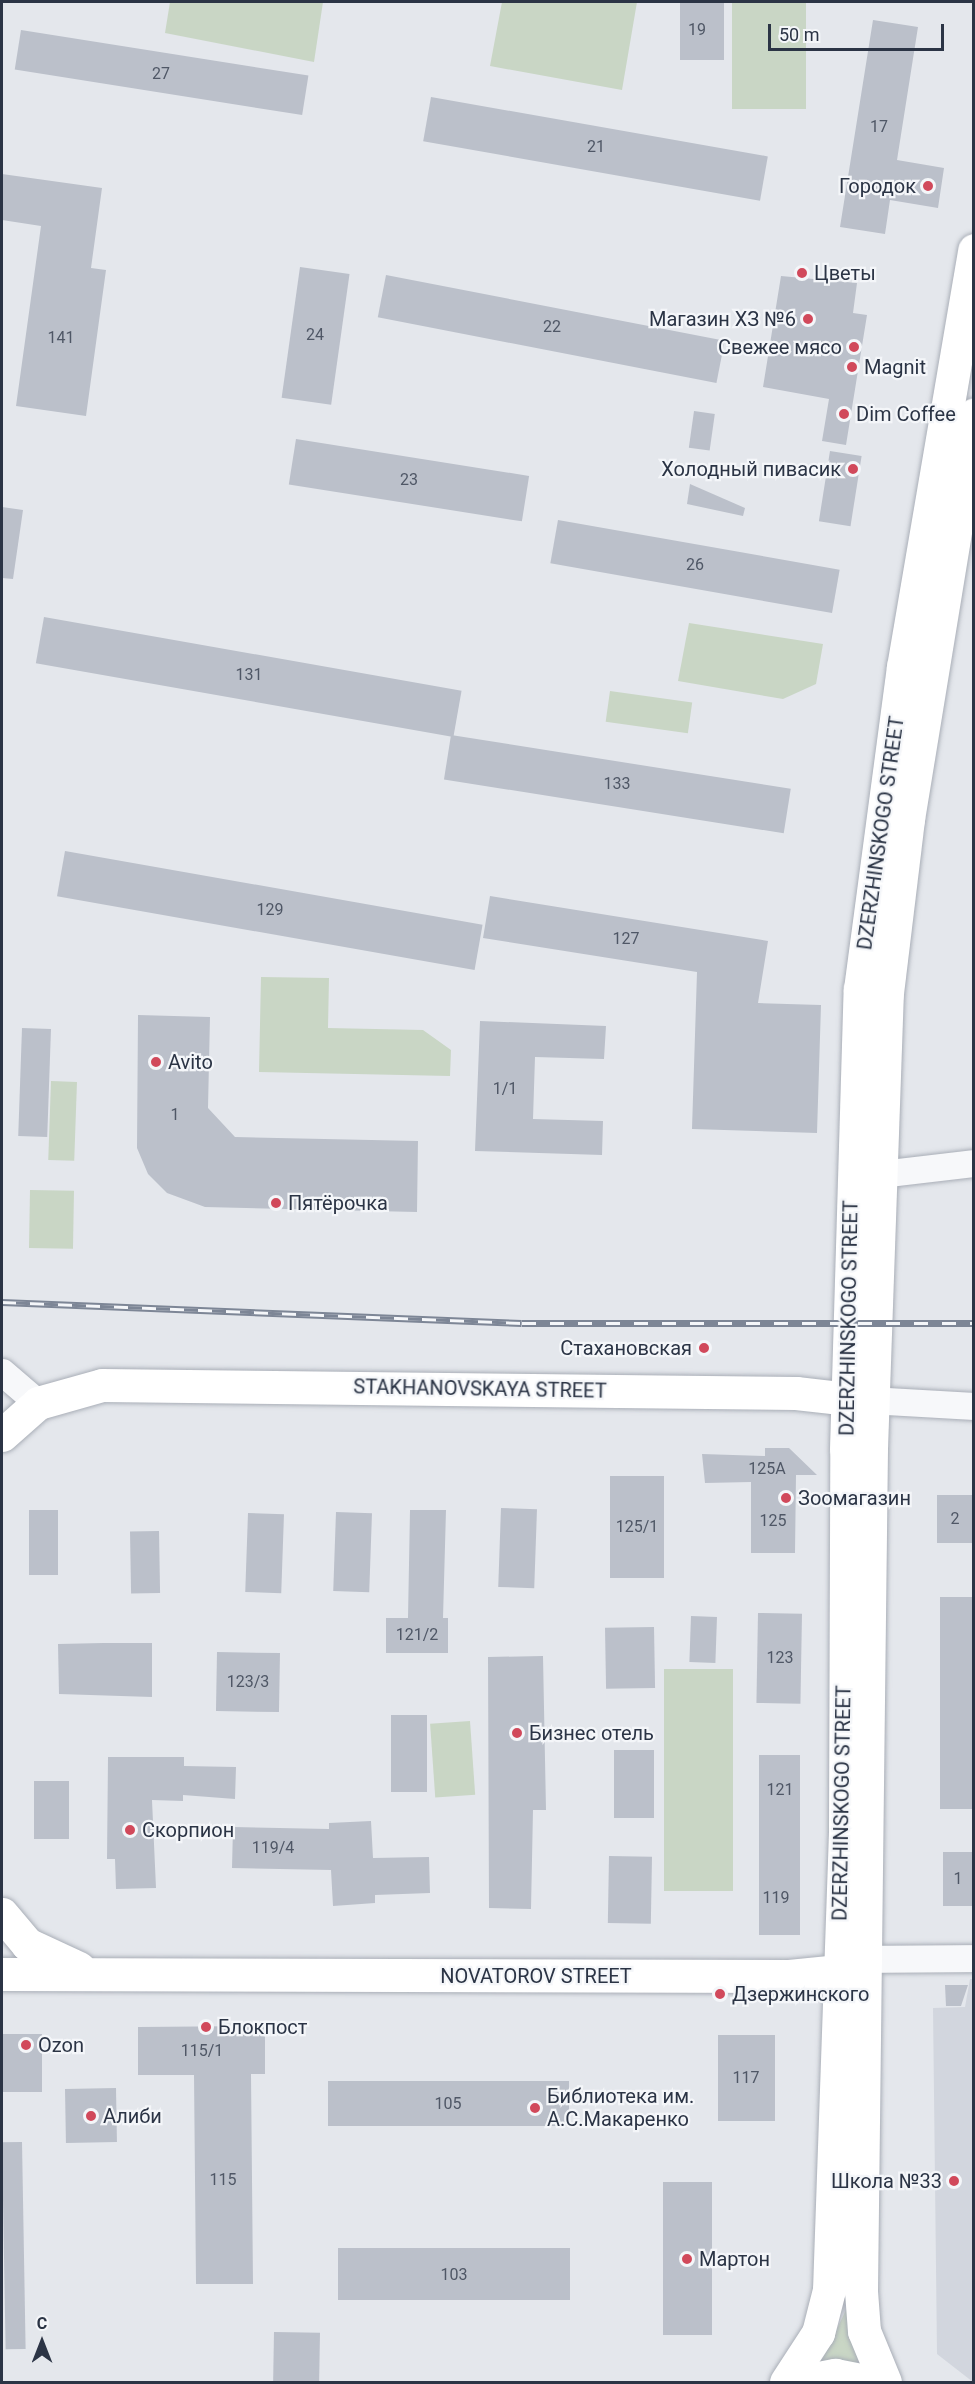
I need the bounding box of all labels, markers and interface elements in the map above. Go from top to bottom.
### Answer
scale bar [771,12,946,50]
house number: 19 [688,20,706,40]
text: 50 m [779,24,819,45]
house number: 27 [152,64,170,84]
house number: 17 [870,117,888,137]
house number: 21 [587,137,605,157]
place label: Городок [839,174,916,198]
marker: Городок [921,179,935,193]
place label: Цветы [814,261,876,285]
marker: Цветы [795,266,809,280]
place label: Магазин ХЗ №6 [649,307,796,331]
marker: Магазин ХЗ №6 [801,312,815,326]
house number: 22 [543,317,561,337]
house number: 24 [306,325,324,345]
house number: 141 [48,328,74,348]
place label: Свежее мясо [718,335,842,359]
marker: Свежее мясо [847,340,861,354]
place label: Magnit [864,355,926,379]
marker: Magnit [845,360,859,374]
place label: Dim Coffee [856,402,956,426]
marker: Dim Coffee [837,407,851,421]
place label: Холодный пивасик [661,457,841,481]
marker: Холодный пивасик [846,462,860,476]
house number: 23 [400,470,418,490]
house number: 26 [686,555,704,575]
house number: 131 [236,665,262,685]
street label: DZERZHINSKOGO STREET [853,715,909,951]
house number: 133 [604,774,630,794]
house number: 129 [257,900,283,920]
house number: 127 [613,929,639,949]
place label: Avito [168,1050,213,1074]
marker: Avito [149,1055,163,1069]
house number: 1/1 [493,1079,517,1099]
house number: 1 [171,1105,179,1125]
place label: Пятёрочка [288,1191,388,1215]
marker: Пятёрочка [269,1196,283,1210]
street label: DZERZHINSKOGO STREET [835,1200,863,1436]
place label: Стахановская [560,1336,692,1360]
marker: Стахановская [697,1341,711,1355]
street label: STAKHANOVSKAYA STREET [353,1375,607,1403]
house number: 125А [748,1459,786,1479]
place label: Зоомагазин [798,1486,911,1510]
marker: Зоомагазин [779,1491,793,1505]
house number: 2 [951,1509,959,1529]
house number: 125 [760,1511,786,1531]
house number: 125/1 [616,1517,658,1537]
house number: 121/2 [396,1625,438,1645]
house number: 123 [767,1648,793,1668]
house number: 123/3 [227,1672,269,1692]
street label: DZERZHINSKOGO STREET [828,1685,856,1921]
place label: Бизнес отель [529,1721,654,1745]
marker: Бизнес отель [510,1726,524,1740]
house number: 121 [767,1780,793,1800]
place label: Скорпион [142,1818,234,1842]
marker: Скорпион [123,1823,137,1837]
house number: 119/4 [252,1838,294,1858]
house number: 1 [954,1869,962,1889]
house number: 119 [763,1888,789,1908]
street label: NOVATOROV STREET [440,1964,632,1988]
place label: Дзержинского [732,1982,869,2006]
marker: Дзержинского [713,1987,727,2001]
place label: Блокпост [218,2015,307,2039]
marker: Блокпост [199,2020,213,2034]
place label: Ozon [38,2033,84,2057]
marker: Ozon [19,2038,33,2052]
house number: 115/1 [181,2041,223,2061]
house number: 117 [733,2068,759,2088]
place label: Библиотека им. А.С.Макаренко [547,2084,694,2131]
house number: 105 [435,2094,461,2114]
marker: Библиотека им. А.С.Макаренко [528,2101,542,2115]
place label: Алиби [103,2104,162,2128]
marker: Алиби [84,2109,98,2123]
place label: Школа №33 [831,2169,942,2193]
house number: 115 [210,2170,236,2190]
marker: Школа №33 [947,2174,961,2188]
place label: Мартон [699,2247,770,2271]
marker: Мартон [680,2252,694,2266]
house number: 103 [441,2265,467,2285]
north arrow [12,2312,72,2372]
text: С [37,2314,47,2333]

